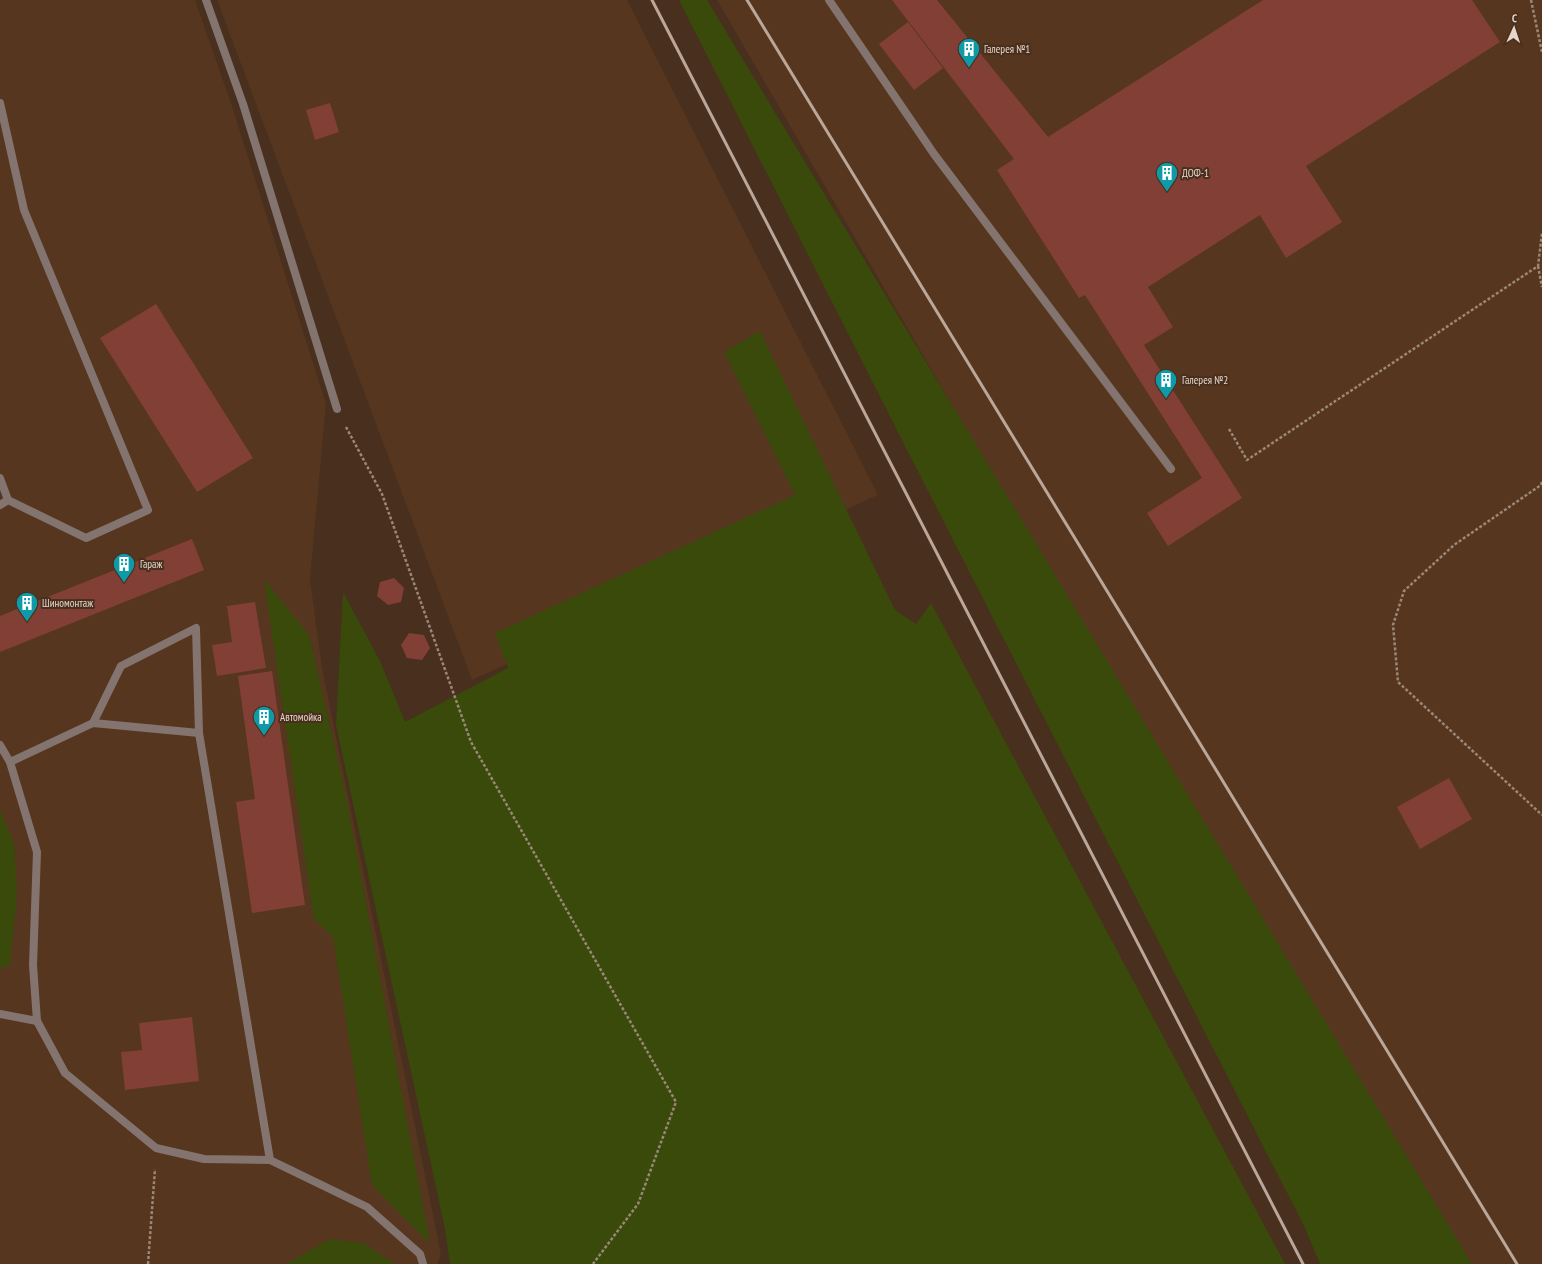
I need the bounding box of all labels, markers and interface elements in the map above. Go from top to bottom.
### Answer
north arrow [1494,8,1534,48]
text: С [1512,11,1517,25]
building icon: Галерея №1 [956,36,982,69]
place label: Галерея №1 [984,42,1030,56]
building icon: ДОФ-1 [1154,160,1180,193]
place label: ДОФ-1 [1182,166,1209,180]
building icon: Галерея №2 [1153,367,1179,400]
place label: Галерея №2 [1182,373,1228,387]
building icon: Гараж [111,551,137,584]
place label: Гараж [140,557,163,571]
building icon: Шиномонтаж [14,590,40,623]
place label: Шиномонтаж [42,596,93,610]
building icon: Автомойка [251,704,277,737]
place label: Автомойка [280,710,322,724]

